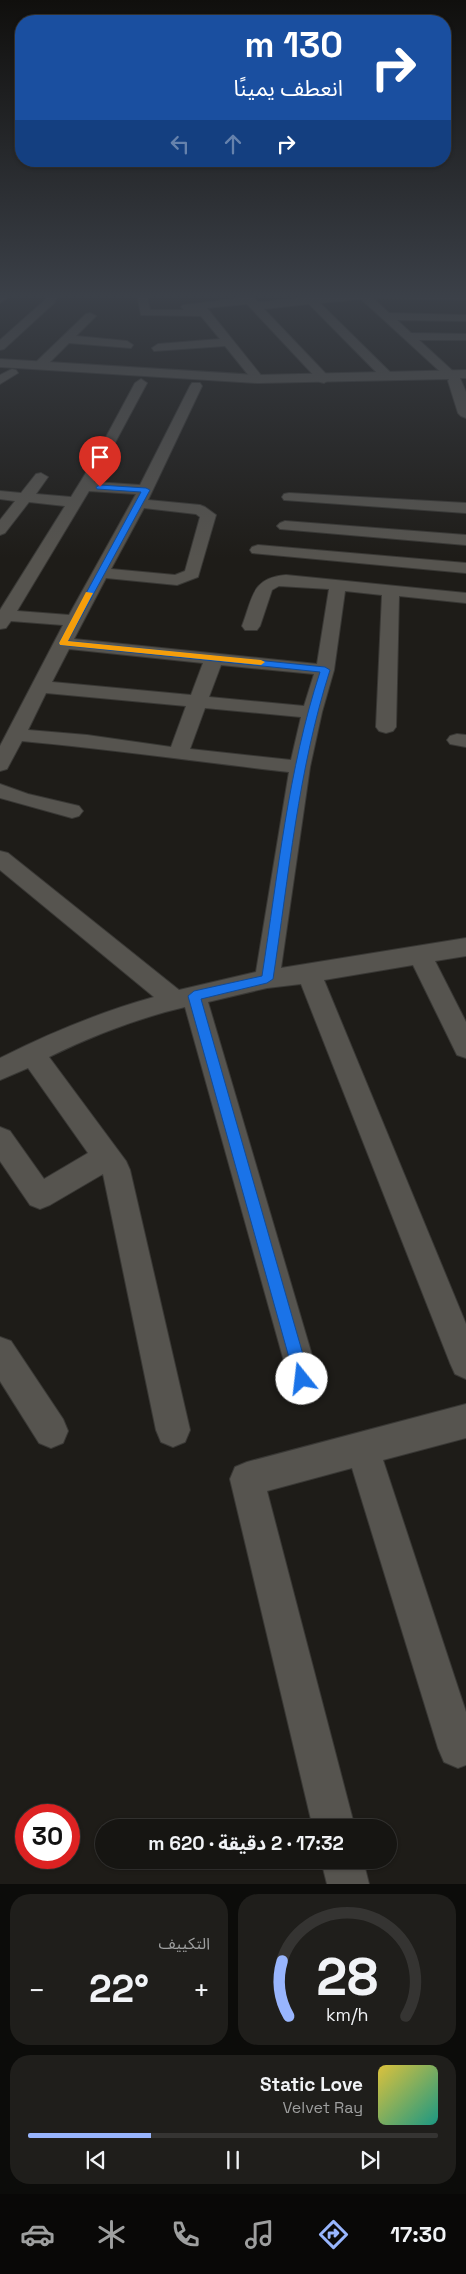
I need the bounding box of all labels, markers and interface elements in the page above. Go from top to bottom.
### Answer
text: 130 m [244,23,343,67]
icon: right [361,35,426,100]
text: انعطف يمينًا [234,74,343,102]
icon: left [166,130,194,158]
icon: ahead [219,130,247,158]
icon: right [272,130,300,158]
pin [79,436,121,487]
icon: arrive [86,443,114,471]
position arrow [275,1352,327,1404]
speed limit sign: 30 [15,1804,80,1869]
text: 17:32 · 2 دقيقة · 620 m [148,1831,344,1856]
text: التكييف [158,1933,210,1954]
text: 28 [316,1944,378,2010]
text: 22° [89,1965,149,2013]
text: − [28,1972,45,2008]
text: + [193,1972,210,2008]
text: km/h [326,2003,368,2026]
text: Static Love [260,2072,363,2097]
text: Velvet Ray [282,2097,363,2118]
icon: previous [82,2146,110,2174]
icon: pause [219,2146,247,2174]
icon: next [356,2146,384,2174]
icon: car [20,2217,55,2252]
icon: climate [94,2217,129,2252]
icon: phone [168,2217,203,2252]
icon: music [242,2217,277,2252]
icon: directions [316,2217,351,2252]
text: 17:30 [390,2220,446,2248]

